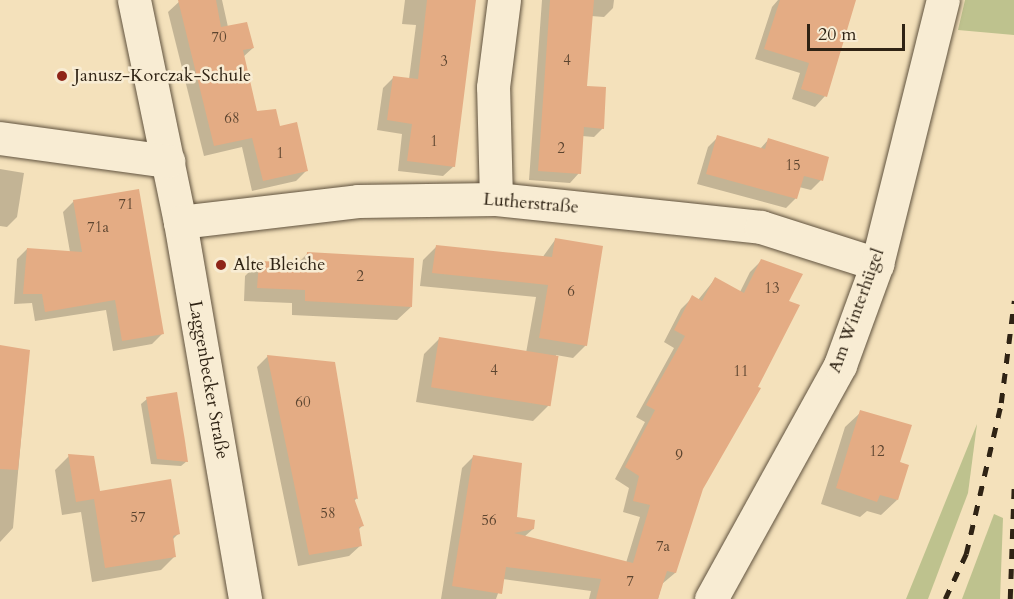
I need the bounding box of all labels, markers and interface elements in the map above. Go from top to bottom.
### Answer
scale bar [810,12,908,50]
text: 20 m [818,22,857,47]
house number: 70 [211,29,227,47]
house number: 4 [563,52,571,70]
house number: 3 [440,53,448,71]
place label: Janusz-Korczak-Schule [74,65,251,87]
marker: Janusz-Korczak-Schule [55,69,69,83]
house number: 68 [224,110,240,128]
house number: 1 [430,133,438,151]
house number: 2 [557,140,565,158]
house number: 1 [276,145,284,163]
house number: 15 [785,157,801,175]
street label: Lutherstraße [482,189,580,219]
house number: 71 [118,196,134,214]
house number: 71a [87,219,109,237]
street label: Am Winterhügel [824,246,890,376]
place label: Alte Bleiche [233,254,325,276]
marker: Alte Bleiche [214,258,228,272]
house number: 2 [356,268,364,286]
house number: 13 [764,280,780,298]
house number: 6 [567,283,575,301]
street label: Laggenbecker Straße [183,299,233,461]
house number: 4 [490,362,498,380]
house number: 11 [733,363,749,381]
house number: 60 [295,394,311,412]
house number: 12 [869,443,885,461]
house number: 9 [675,447,683,465]
house number: 58 [320,505,336,523]
house number: 57 [130,509,146,527]
house number: 56 [481,512,497,530]
house number: 7a [656,538,670,556]
house number: 7 [626,573,634,591]

